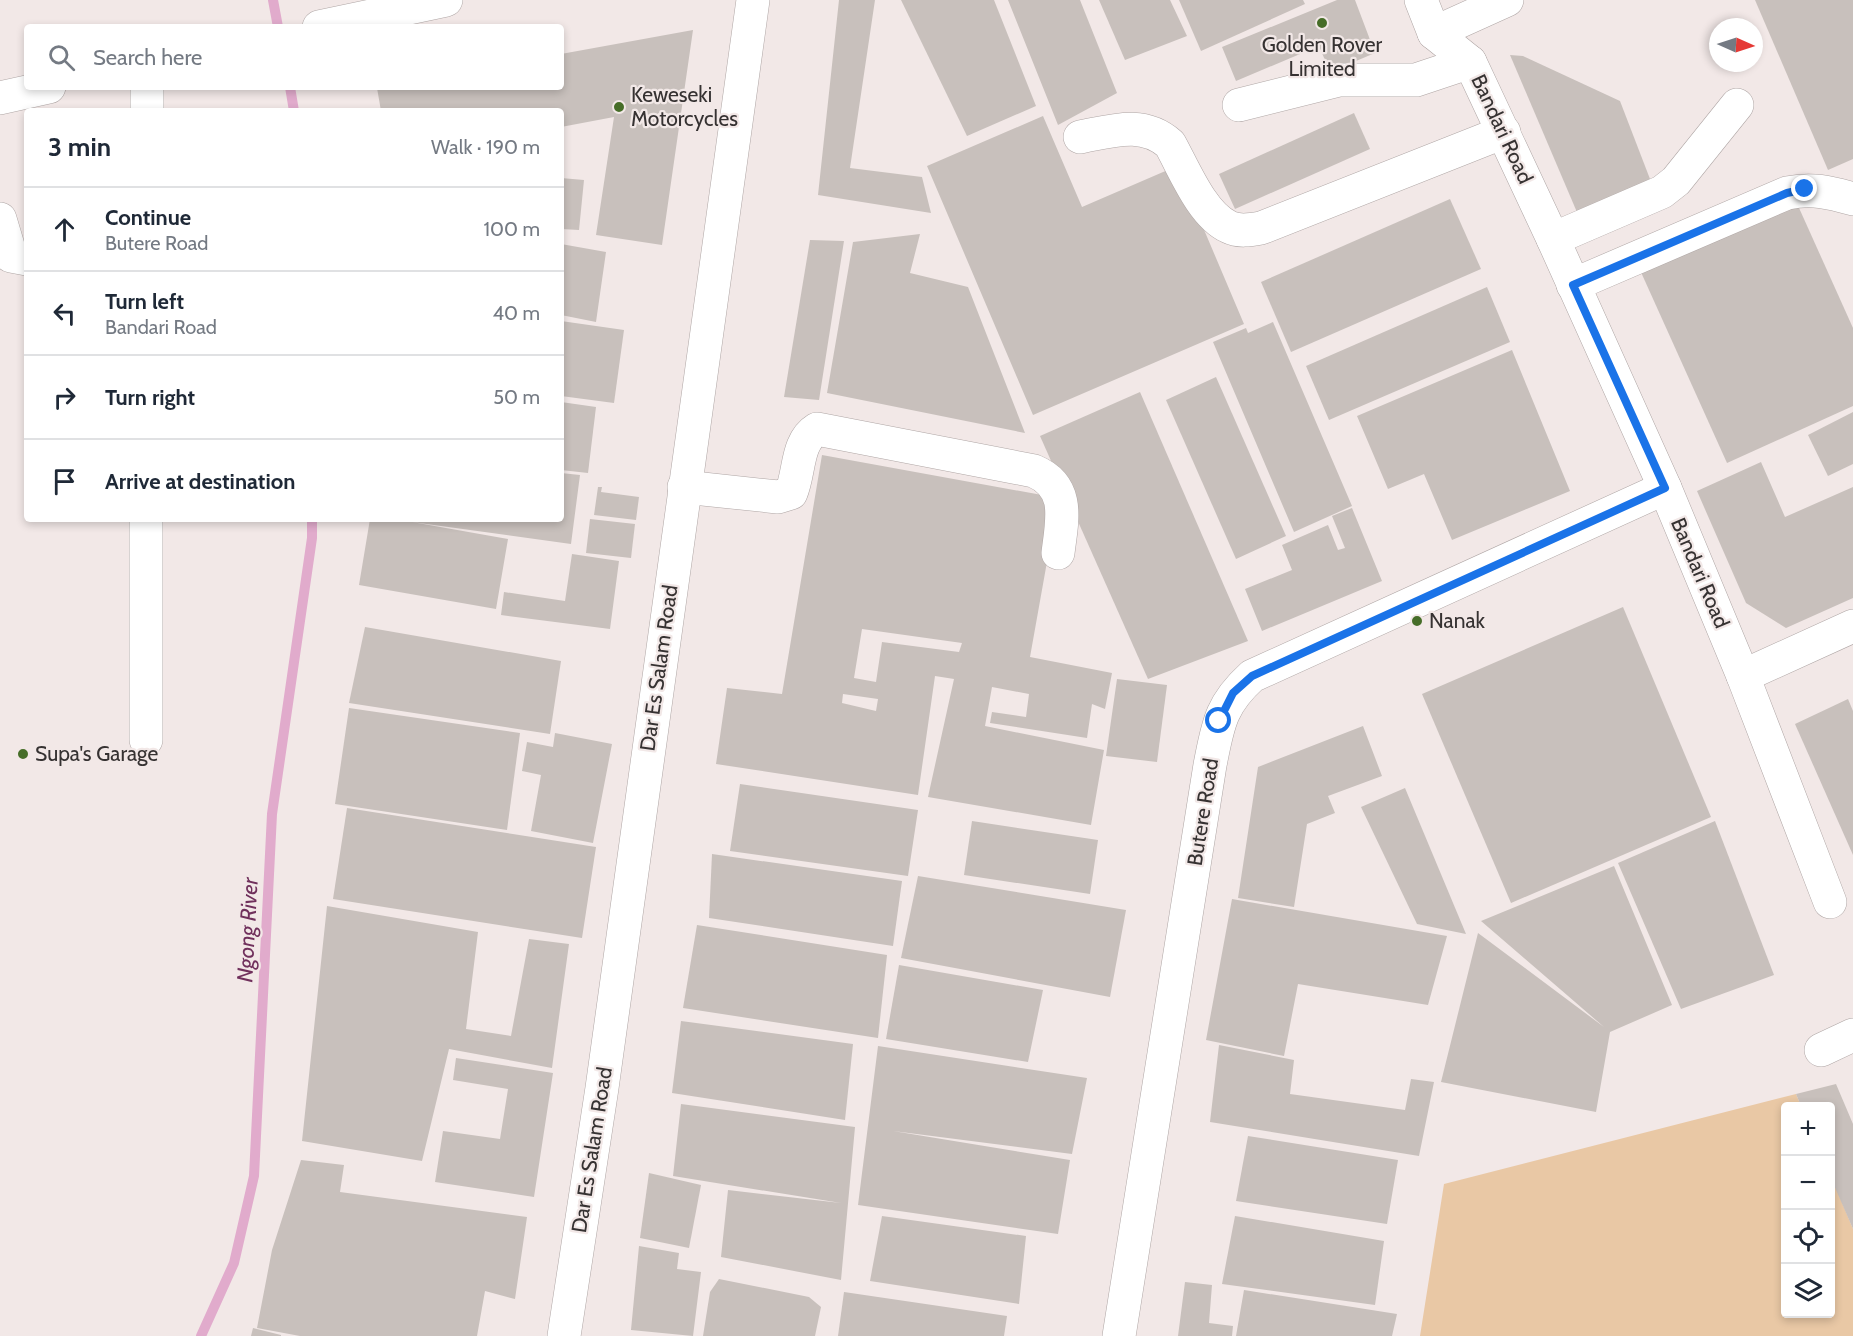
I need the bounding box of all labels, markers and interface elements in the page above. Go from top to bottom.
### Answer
marker: Golden Rover Limited [1315,16,1329,30]
north arrow [1709,18,1763,72]
search box [24,24,564,90]
place label: Golden Rover Limited [1262,32,1383,81]
icon: search [45,41,78,74]
text: Search here [93,44,202,71]
street label: Bandari Road [1466,70,1539,187]
place label: Keweseki Motorcycles [631,82,738,131]
marker: Keweseki Motorcycles [612,100,626,114]
text: 3 min [48,131,111,163]
text: Walk · 190 m [431,135,540,159]
route end [1791,175,1817,201]
text: Continue [105,204,191,231]
icon: ahead [48,213,81,246]
text: 100 m [484,217,540,241]
text: Butere Road [105,231,208,255]
text: Turn left [105,288,184,315]
icon: left [48,297,81,330]
text: 40 m [492,301,540,325]
text: Bandari Road [105,315,217,339]
icon: right [48,381,81,414]
text: Turn right [105,384,195,411]
text: 50 m [493,385,540,409]
icon: arrive [48,465,81,498]
text: Arrive at destination [105,468,295,495]
street label: Bandari Road [1666,514,1735,632]
street label: Dar Es Salam Road [634,583,683,753]
place label: Nanak [1429,608,1485,633]
marker: Nanak [1410,614,1424,628]
route start [1205,707,1231,733]
place label: Supa's Garage [35,741,158,766]
marker: Supa's Garage [16,747,30,761]
street label: Butere Road [1182,756,1223,867]
water label: Ngong River [231,876,264,983]
street label: Dar Es Salam Road [566,1065,617,1235]
map controls [1781,1102,1835,1318]
button: + [1781,1102,1835,1156]
button: − [1781,1156,1835,1210]
button: locate [1781,1210,1835,1264]
button: layers [1781,1264,1835,1318]

